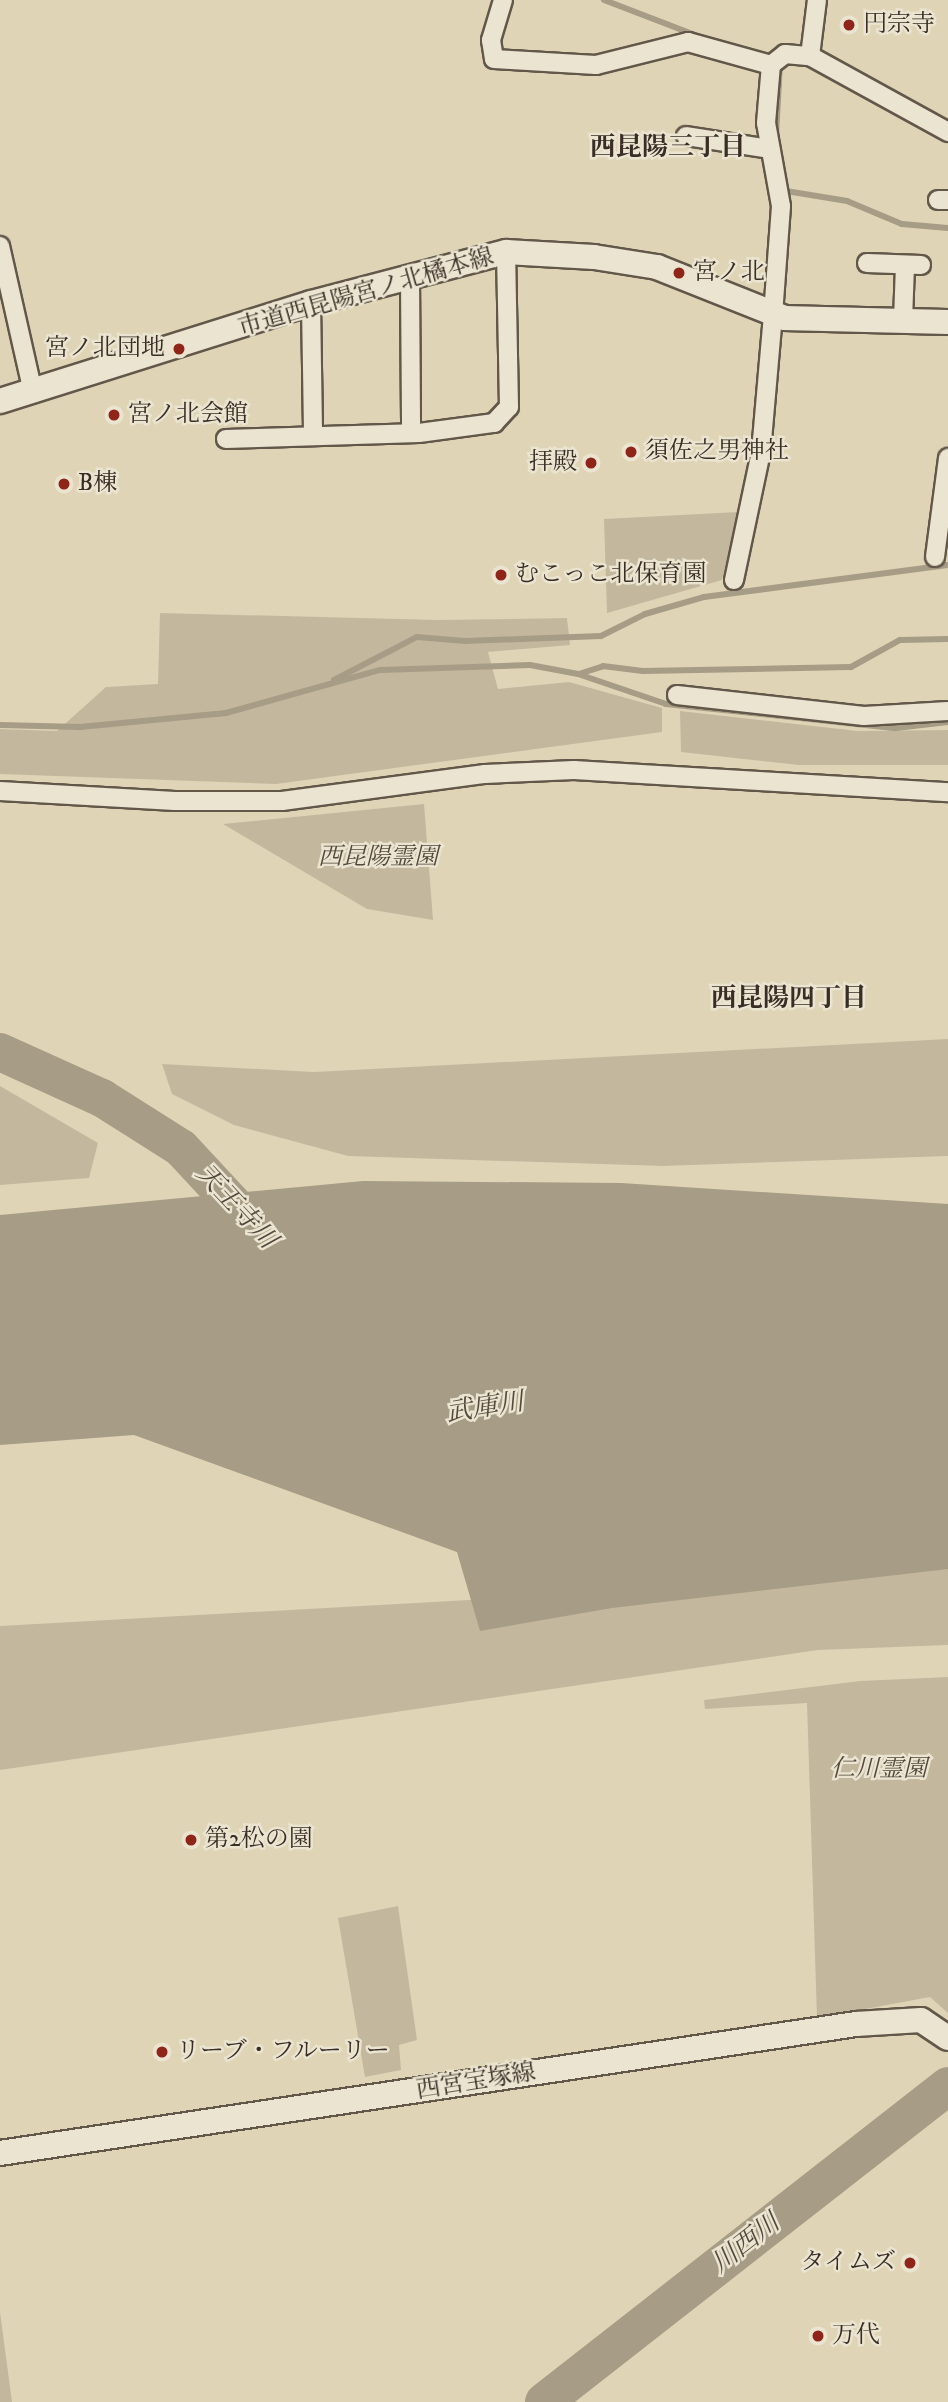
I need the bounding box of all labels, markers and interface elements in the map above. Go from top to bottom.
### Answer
place label: 円宗寺 [863,11,935,39]
marker: 円宗寺 [841,17,857,33]
district label: 西昆陽三丁目 [590,132,746,164]
street label: 市道西昆陽宮ノ北橘本線 [235,243,497,343]
place label: 宮ノ北 [693,259,765,287]
marker: 宮ノ北 [671,265,687,281]
place label: 宮ノ北団地 [45,335,165,363]
marker: 宮ノ北団地 [171,341,187,357]
place label: 宮ノ北会館 [128,401,248,429]
marker: 宮ノ北会館 [106,407,122,423]
place label: 須佐之男神社 [645,438,789,466]
marker: 須佐之男神社 [623,444,639,460]
place label: 拝殿 [529,449,577,477]
marker: 拝殿 [583,455,599,471]
place label: B棟 [78,470,117,498]
marker: B棟 [56,476,72,492]
place label: むこっこ北保育園 [515,561,707,589]
marker: むこっこ北保育園 [493,567,509,583]
park label: 西昆陽霊園 [318,844,438,872]
district label: 西昆陽四丁目 [711,983,867,1015]
water label: 天王寺川 [189,1158,283,1256]
water label: 武庫川 [444,1386,526,1430]
park label: 仁川霊園 [831,1756,927,1784]
place label: 第2松の園 [205,1826,313,1854]
marker: 第2松の園 [183,1832,199,1848]
place label: リーブ・フルーリー [176,2038,392,2066]
marker: リーブ・フルーリー [154,2044,170,2060]
street label: 西宮宝塚線 [414,2058,538,2106]
water label: 川西川 [706,2208,786,2280]
place label: タイムズ [800,2249,896,2277]
marker: タイムズ [902,2255,918,2271]
place label: 万代 [832,2322,880,2350]
marker: 万代 [810,2328,826,2344]

